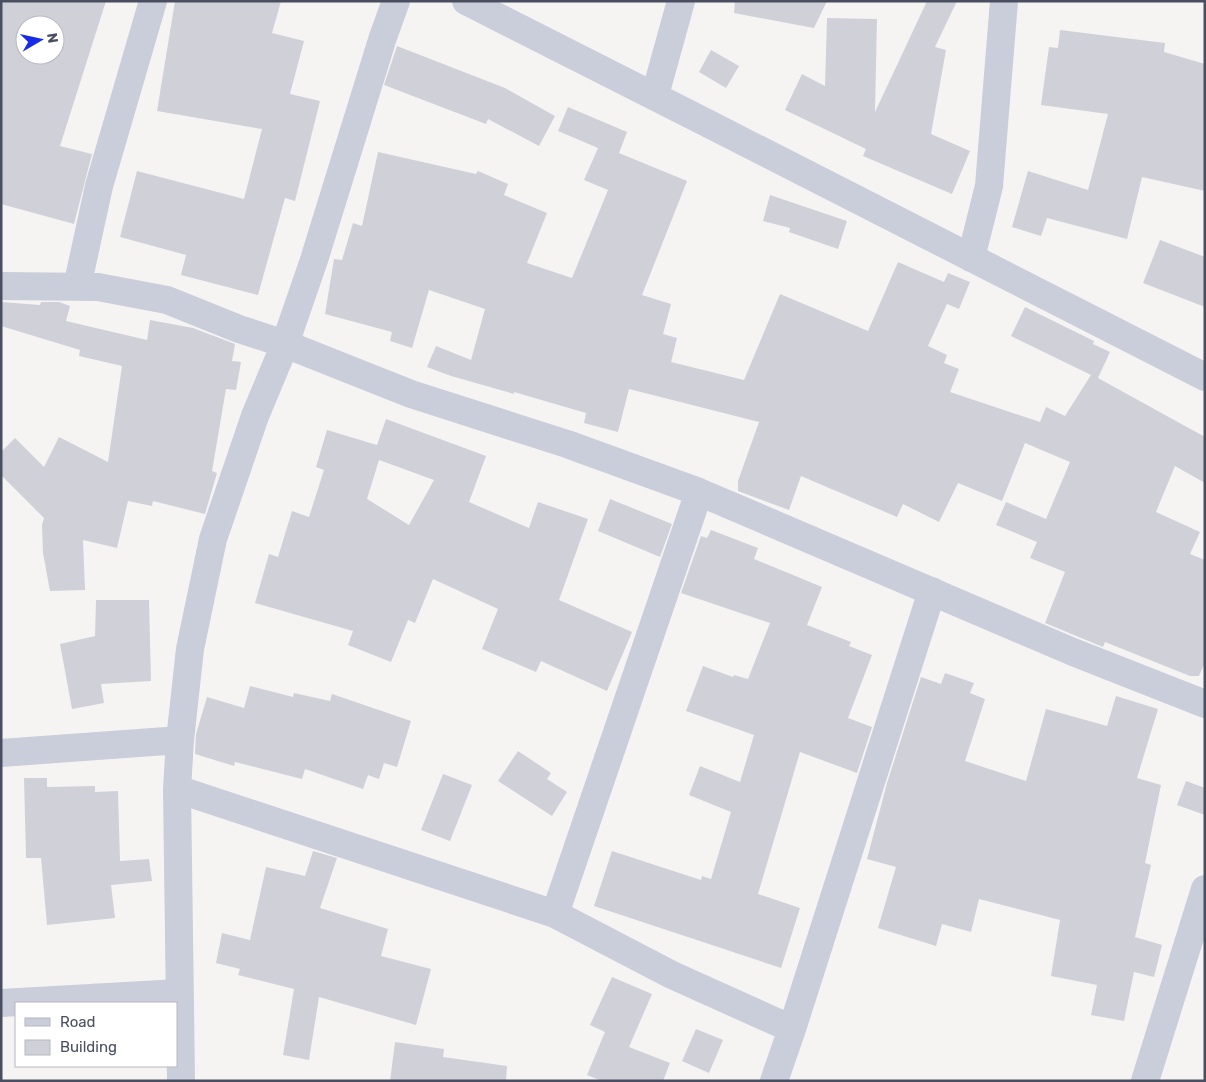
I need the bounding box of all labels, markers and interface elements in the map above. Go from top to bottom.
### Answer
north arrow [15,15,65,65]
text: N [43,32,62,44]
legend [15,1002,178,1067]
text: Road [60,1013,96,1031]
text: Building [60,1038,117,1056]

